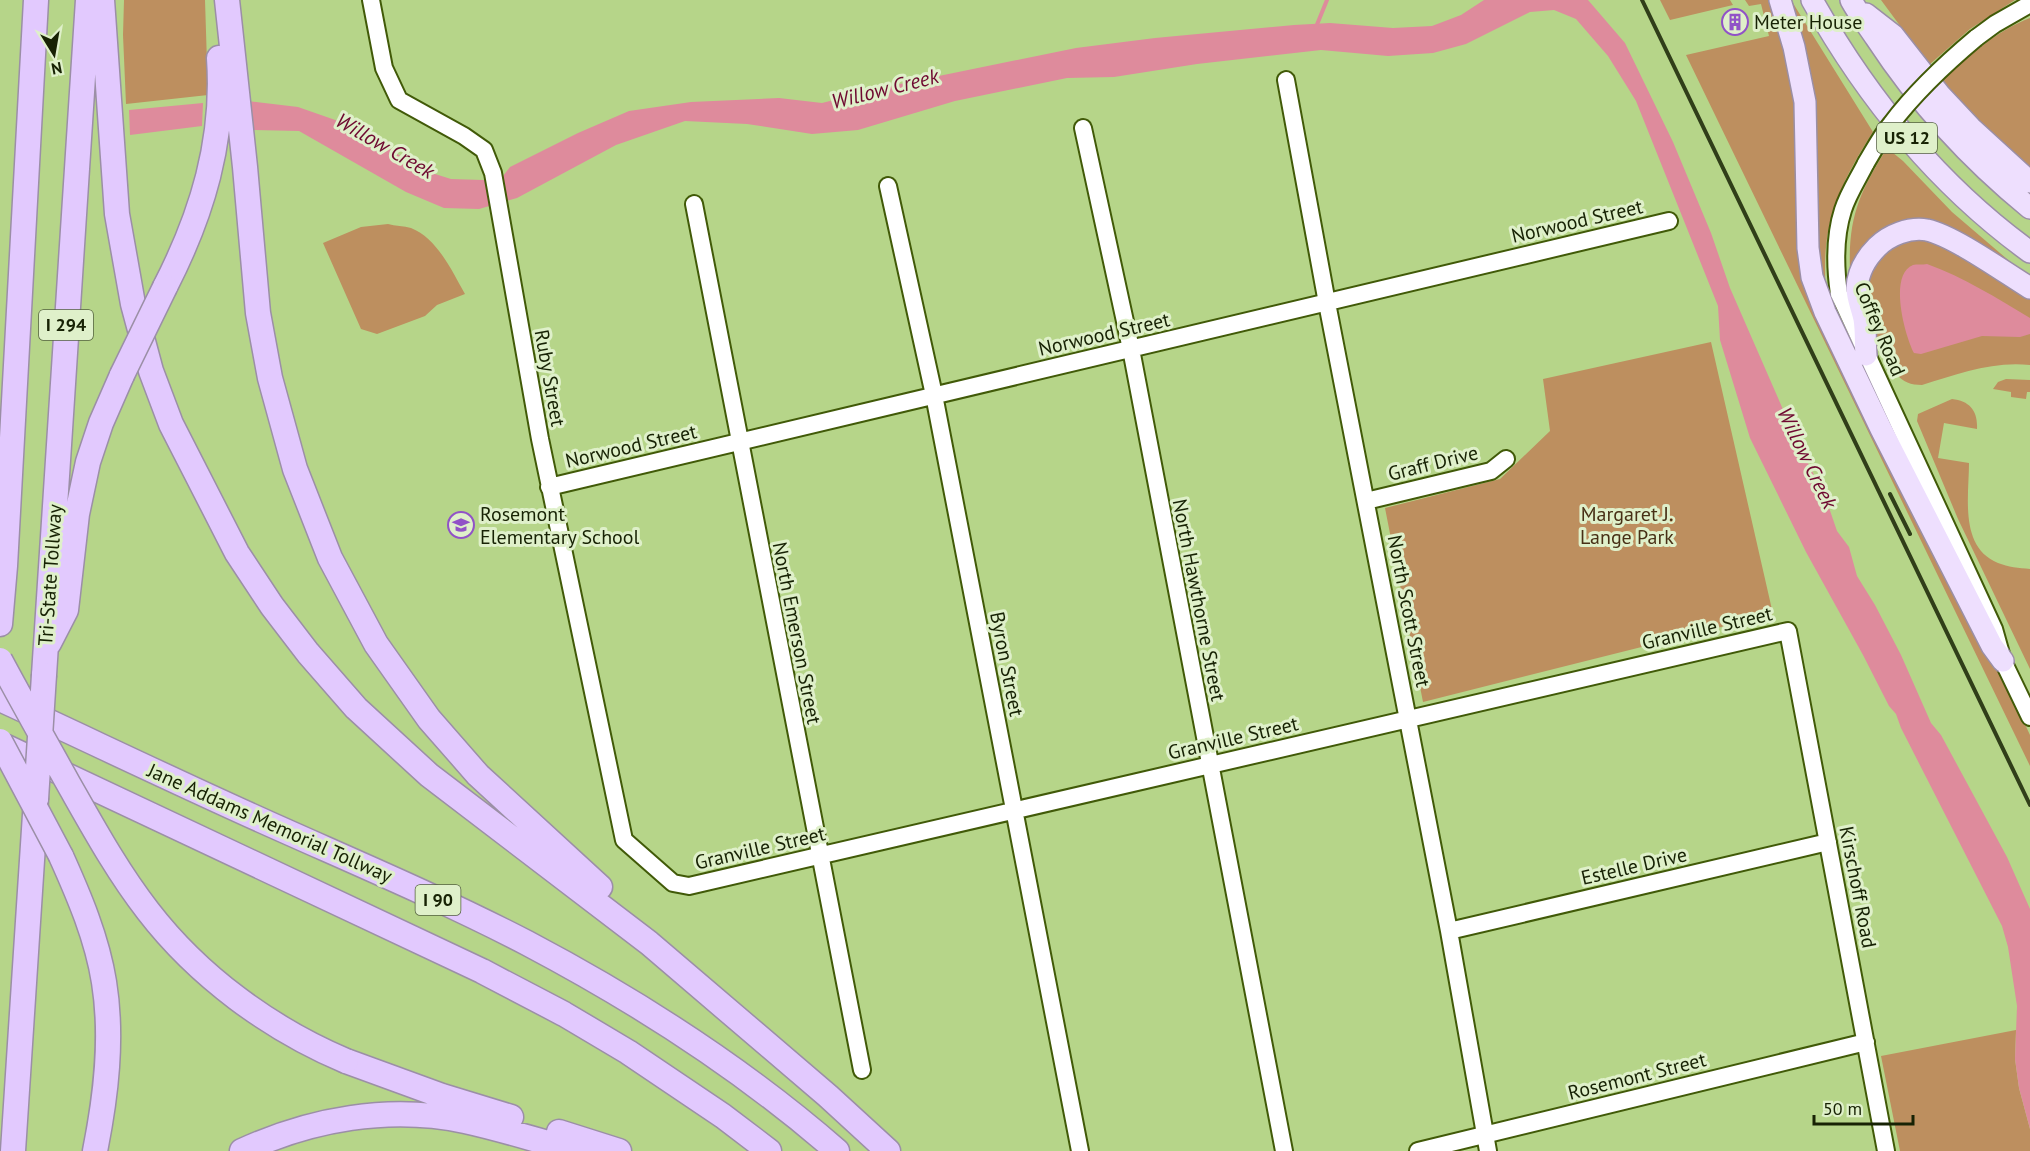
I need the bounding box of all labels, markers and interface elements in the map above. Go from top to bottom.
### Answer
building icon: Meter House [1720,7,1750,37]
place label: Meter House [1754,9,1862,35]
north arrow [24,24,84,84]
text: N [50,58,64,80]
water label: Willow Creek [828,62,943,115]
water label: Willow Creek [331,106,441,185]
road number: US 12 [1877,123,1937,153]
street label: Norwood Street [1509,193,1645,249]
street label: Coffey Road [1849,278,1911,380]
street label: Norwood Street [1036,306,1172,362]
road number: I 294 [39,310,93,340]
street label: Ruby Street [529,327,571,429]
water label: Willow Creek [1771,403,1844,514]
street label: Norwood Street [563,418,699,474]
street label: Graff Drive [1385,439,1481,487]
street label: North Hawthorne Street [1167,497,1231,704]
place label: Rosemont Elementary School [480,501,640,550]
park label: Margaret J. Lange Park [1580,501,1674,550]
street label: Tri-State Tollway [32,503,68,647]
school or university icon: Rosemont Elementary School [446,510,476,540]
street label: North Scott Street [1381,533,1437,690]
street label: North Emerson Street [767,540,827,727]
street label: Granville Street [1639,600,1775,656]
street label: Byron Street [984,610,1030,719]
street label: Granville Street [1165,710,1301,766]
street label: Jane Addams Memorial Tollway [143,757,397,889]
street label: Granville Street [692,820,828,876]
street label: Kirschoff Road [1833,824,1883,950]
street label: Estelle Drive [1579,841,1689,891]
road number: I 90 [416,885,460,915]
street label: Rosemont Street [1565,1046,1709,1106]
scale bar [1814,1088,1913,1126]
text: 50 m [1823,1097,1862,1120]

